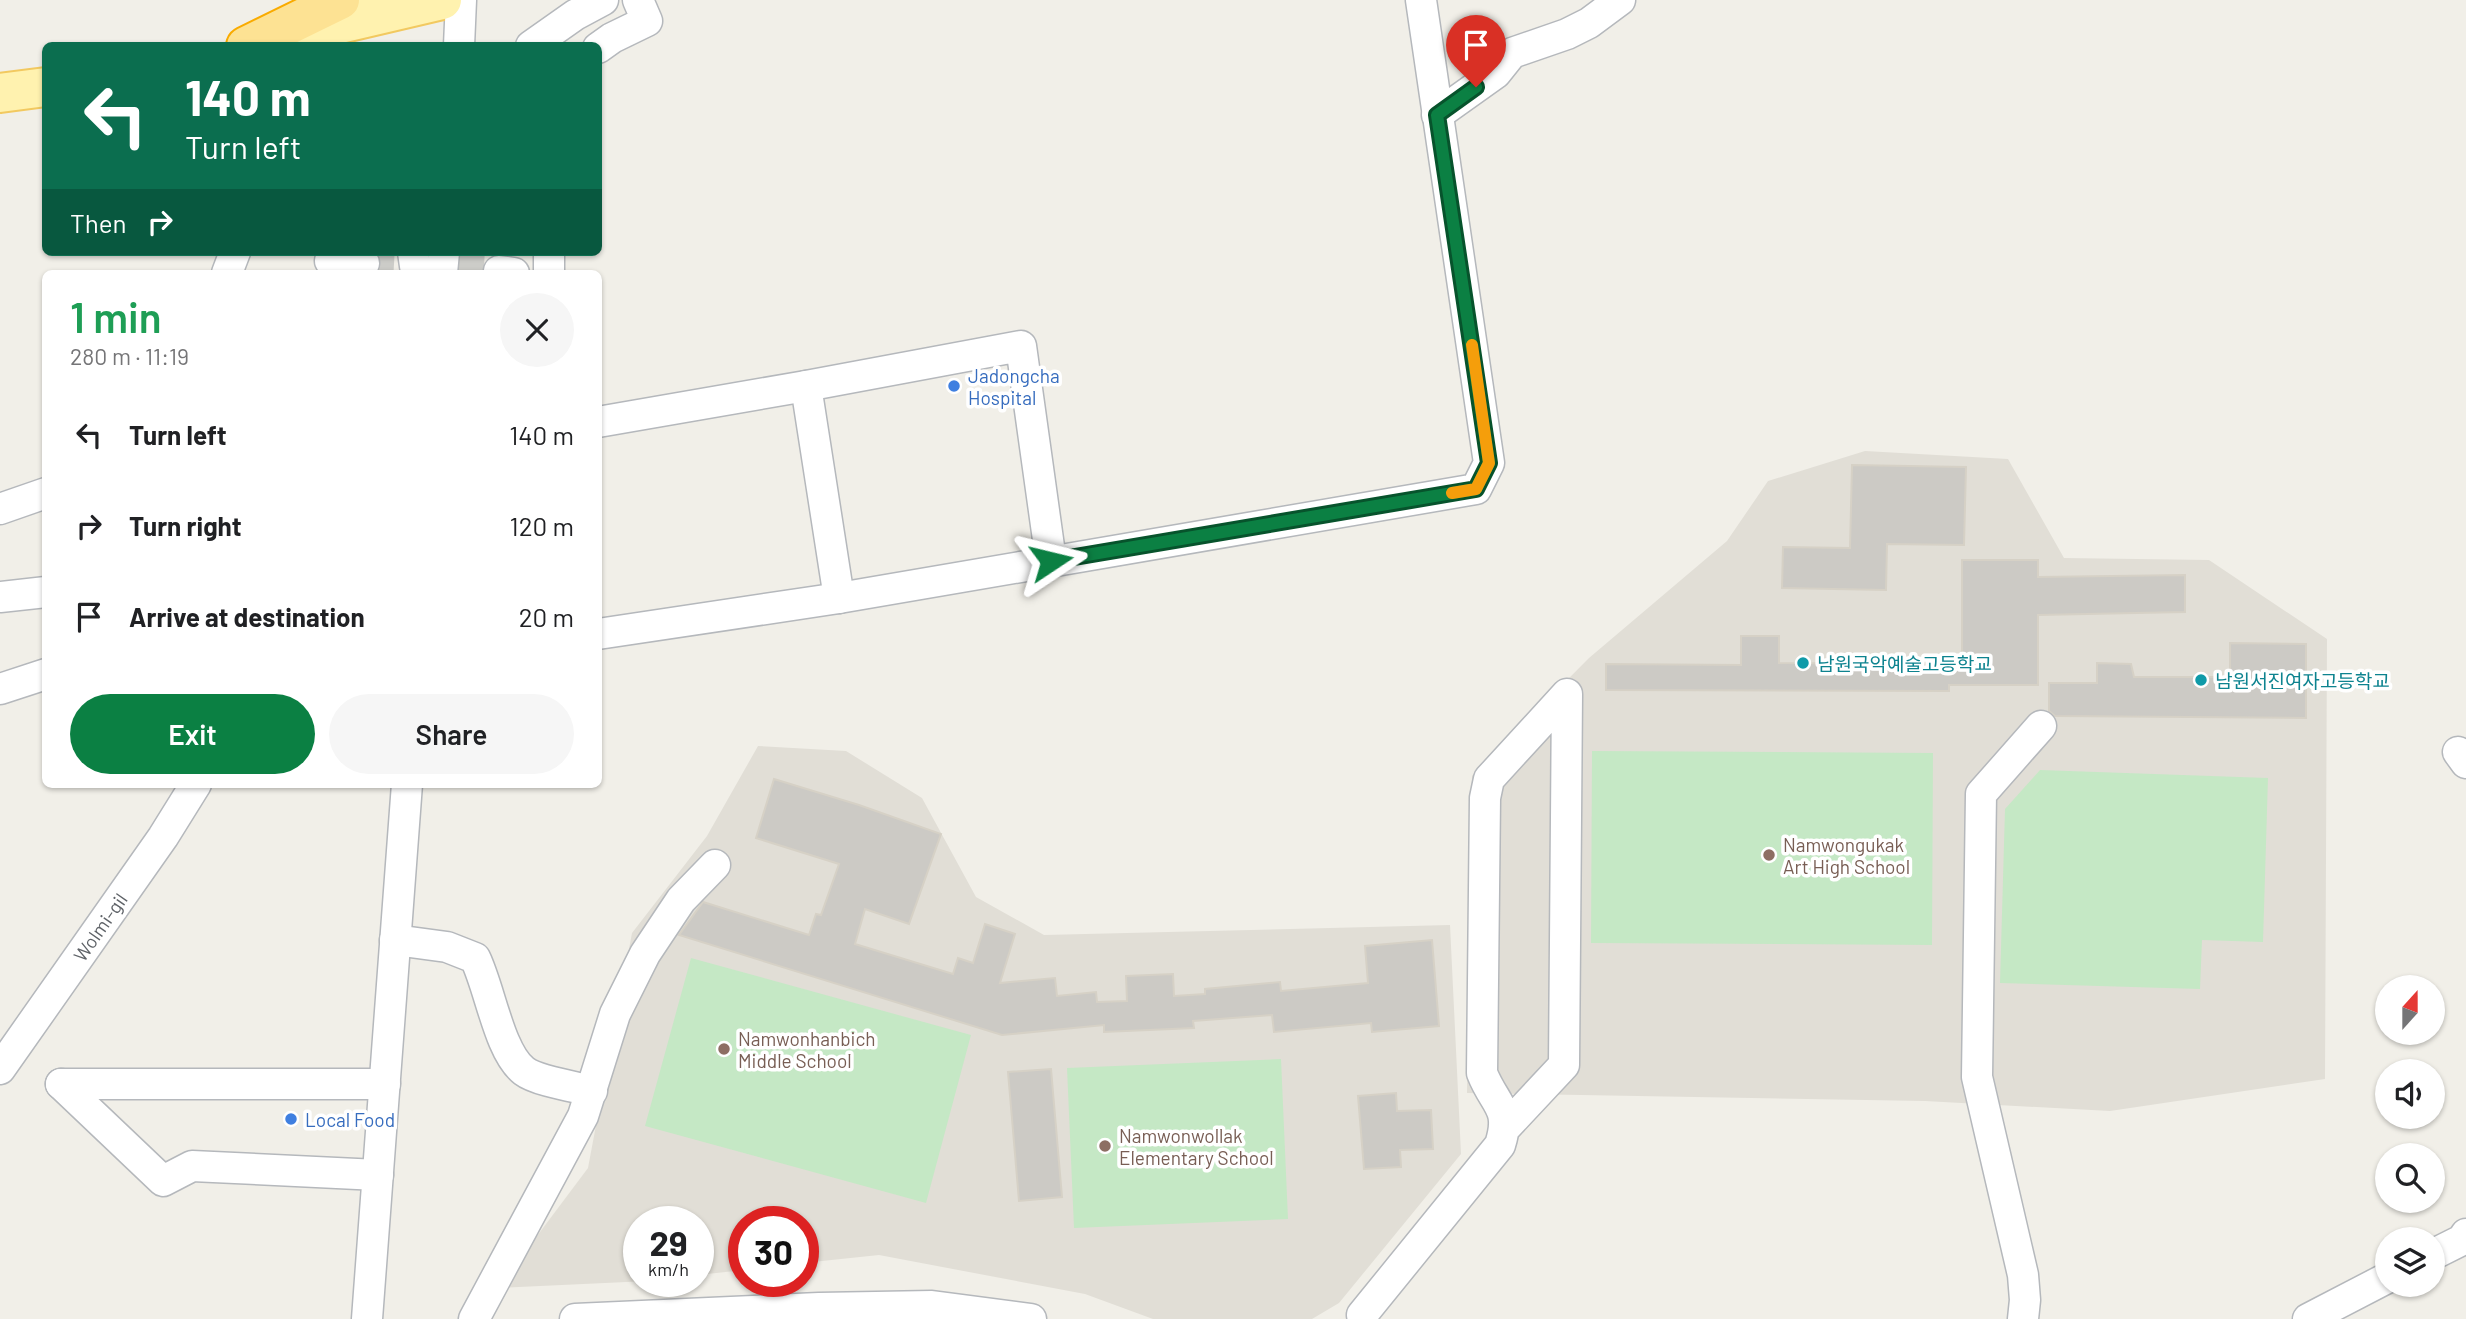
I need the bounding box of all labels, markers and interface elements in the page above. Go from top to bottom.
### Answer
pin [1446,15,1506,87]
icon: arrive [1457,26,1495,64]
text: 140 m [185,67,311,126]
icon: left [70,70,161,161]
text: Turn left [185,127,302,165]
icon: right [141,203,179,241]
text: Then [70,207,127,238]
text: 1 min [70,291,162,341]
button: close [500,293,574,367]
text: 280 m · 11:19 [70,342,189,370]
place label: Jadongcha Hospital [968,364,1060,409]
marker: Jadongcha Hospital [946,378,962,394]
icon: left [70,416,108,454]
text: Turn left [129,419,227,450]
text: 140 m [509,419,574,450]
icon: right [70,507,108,545]
text: Turn right [129,510,242,541]
text: 120 m [510,510,574,541]
position arrow [1014,524,1088,598]
icon: arrive [70,598,108,636]
text: Arrive at destination [129,601,365,632]
text: 20 m [519,601,574,632]
place label: 남원국악예술고등학교 [1817,652,1992,675]
marker: 남원국악예술고등학교 [1795,655,1811,671]
place label: 남원서진여자고등학교 [2215,669,2390,692]
marker: 남원서진여자고등학교 [2193,672,2209,688]
button: Exit [70,694,315,774]
button: Share [329,694,574,774]
place label: Namwongukak Art High School [1783,833,1910,878]
marker: Namwongukak Art High School [1761,847,1777,863]
street label: Wolmi-gil [68,888,132,966]
north arrow [2375,975,2445,1045]
map controls [2375,975,2445,1297]
place label: Namwonhanbich Middle School [738,1027,876,1072]
marker: Namwonhanbich Middle School [716,1041,732,1057]
button: sound [2375,1059,2445,1129]
place label: Local Food [305,1108,395,1131]
marker: Local Food [283,1111,299,1127]
place label: Namwonwollak Elementary School [1119,1124,1274,1169]
marker: Namwonwollak Elementary School [1097,1138,1113,1154]
button: search [2375,1143,2445,1213]
speed limit sign: 30 [728,1206,819,1297]
text: 29 [649,1221,688,1263]
button: layers [2375,1227,2445,1297]
text: km/h [648,1258,689,1280]

